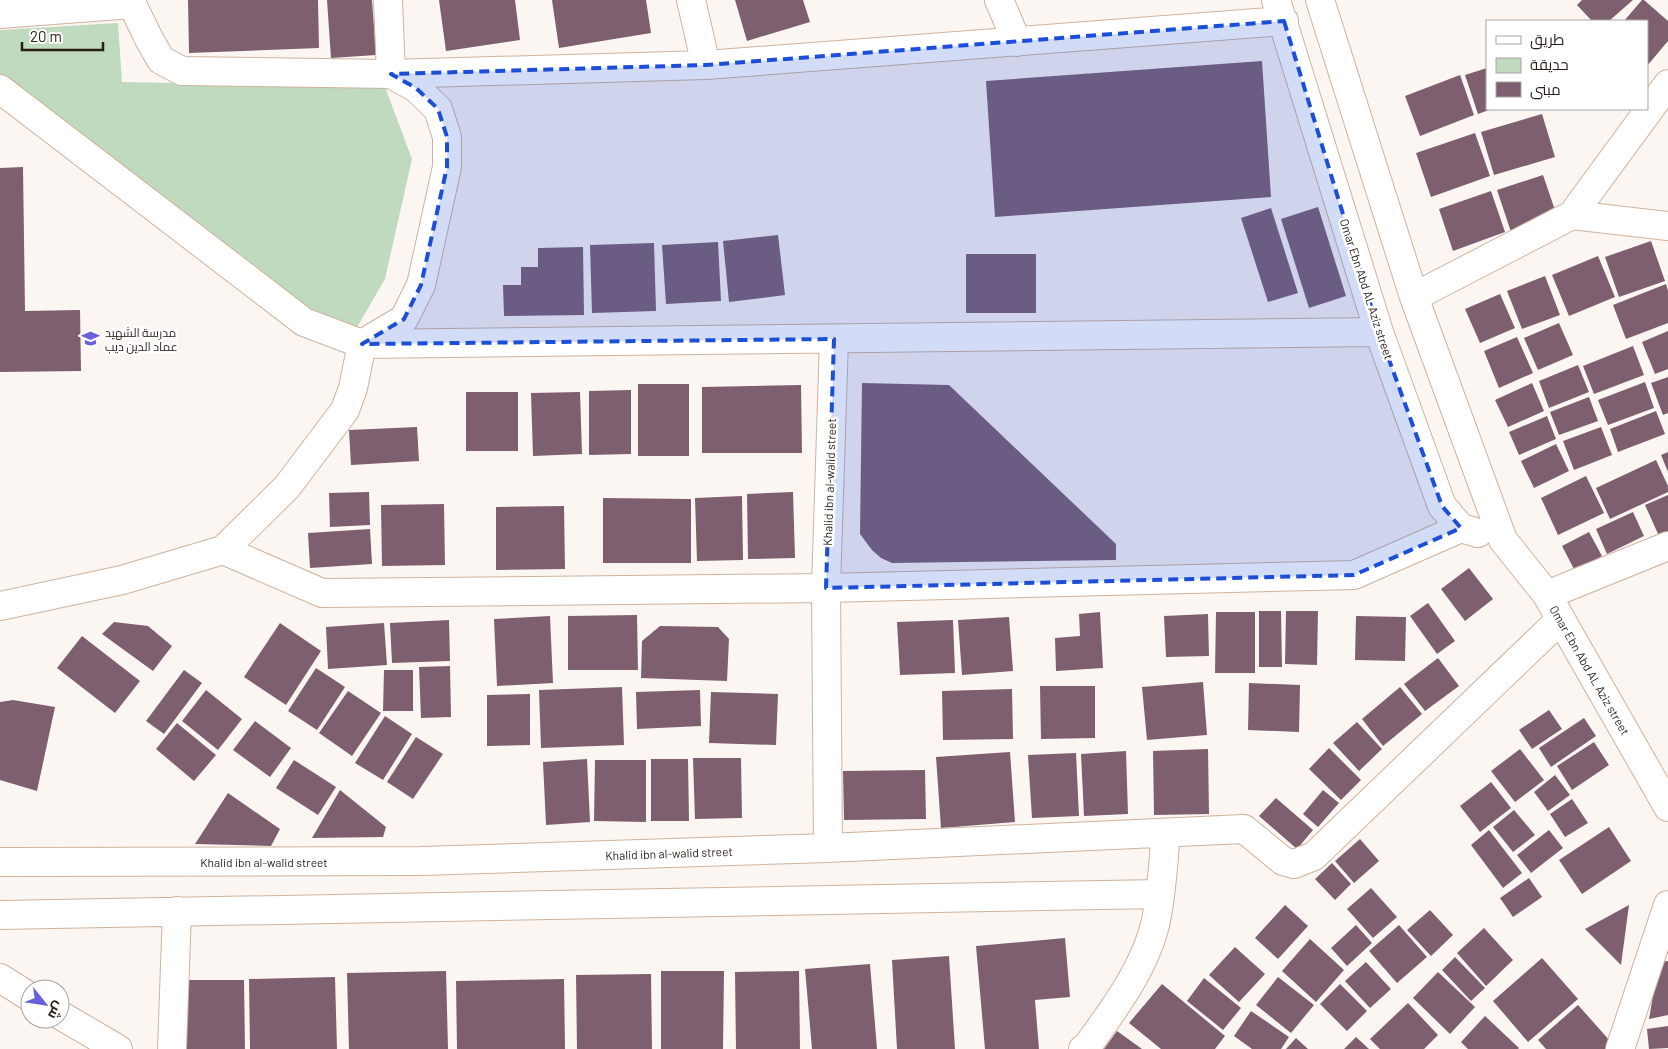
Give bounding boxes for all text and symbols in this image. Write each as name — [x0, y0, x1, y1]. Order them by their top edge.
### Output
scale bar — [22, 20, 104, 52]
legend — [1486, 20, 1648, 110]
text: 20 m — [30, 27, 62, 45]
text: طريق — [1530, 30, 1564, 50]
text: حديقة — [1530, 55, 1569, 73]
text: مبنى — [1530, 80, 1561, 100]
street label: Omar Ebn Abd AL Aziz street — [1338, 217, 1396, 361]
place label: مدرسة الشهيد عماد الدين ديب — [105, 325, 178, 354]
school or university icon: مدرسة الشهيد عماد الدين ديب — [81, 329, 101, 349]
street label: Khalid ibn al-walid street — [820, 418, 838, 546]
street label: Omar Ebn Abd AL Aziz street — [1547, 603, 1633, 737]
street label: Khalid ibn al-walid street — [605, 844, 733, 862]
street label: Khalid ibn al-walid street — [200, 855, 328, 869]
north arrow — [20, 979, 70, 1029]
text: ش — [44, 998, 69, 1023]

